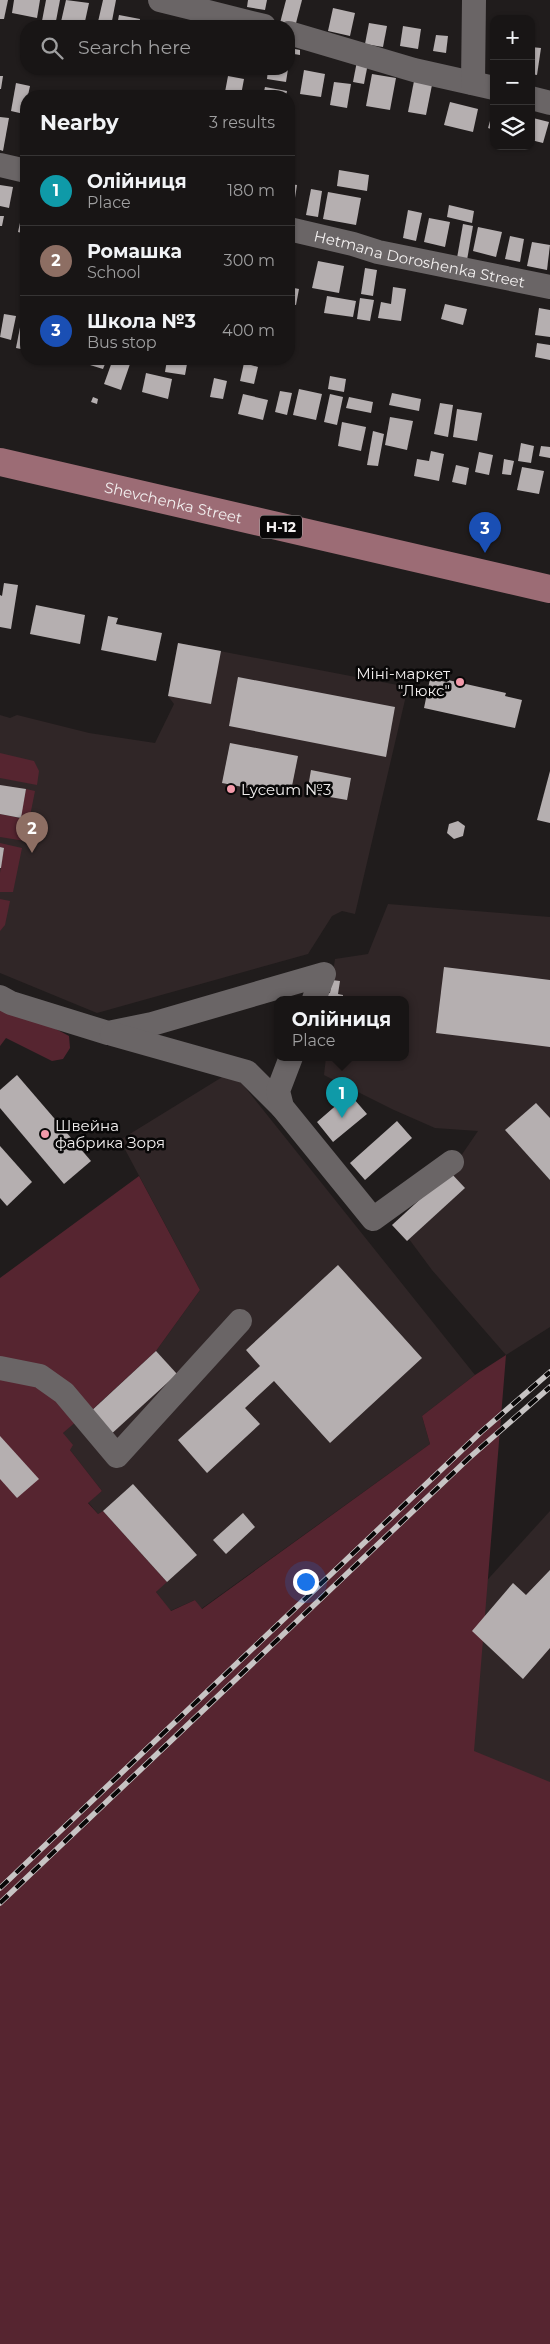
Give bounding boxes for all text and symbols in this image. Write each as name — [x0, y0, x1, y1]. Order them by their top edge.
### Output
map controls — [490, 15, 535, 150]
button: + — [490, 15, 535, 60]
search box — [20, 20, 295, 75]
icon: search — [38, 34, 66, 62]
text: Search here — [78, 36, 191, 59]
button: − — [490, 60, 535, 105]
button: layers — [490, 105, 535, 150]
text: Nearby — [40, 110, 119, 135]
text: 3 results — [209, 113, 275, 132]
text: Олійниця — [87, 170, 187, 193]
text: 1 — [53, 181, 59, 200]
text: 180 m — [227, 181, 275, 200]
text: Place — [87, 193, 131, 212]
street label: Hetmana Doroshenka Street — [312, 226, 527, 291]
text: Ромашка — [87, 240, 182, 263]
text: 2 — [51, 251, 61, 270]
text: 300 m — [224, 251, 275, 270]
text: School — [87, 263, 141, 282]
text: Школа №3 — [87, 310, 196, 333]
text: 3 — [51, 321, 61, 340]
text: 400 m — [222, 321, 275, 340]
text: Bus stop — [87, 333, 157, 352]
street label: Shevchenka Street — [103, 477, 244, 527]
pin: 3 — [469, 512, 501, 553]
road number: Н-12 — [260, 516, 302, 538]
place label: Міні-маркет "Люкс" — [356, 664, 451, 700]
marker: Міні-маркет "Люкс" — [454, 676, 466, 688]
place label: Lyceum №3 — [241, 780, 332, 799]
marker: Lyceum №3 — [225, 783, 237, 795]
pin: 2 — [16, 812, 48, 853]
popup — [274, 996, 409, 1061]
text: Олійниця — [292, 1008, 391, 1031]
text: Place — [292, 1031, 335, 1050]
pin: 1 — [326, 1077, 358, 1118]
place label: Швейна фабрика Зоря — [55, 1116, 165, 1152]
marker: Швейна фабрика Зоря — [39, 1128, 51, 1140]
your location — [293, 1569, 319, 1595]

